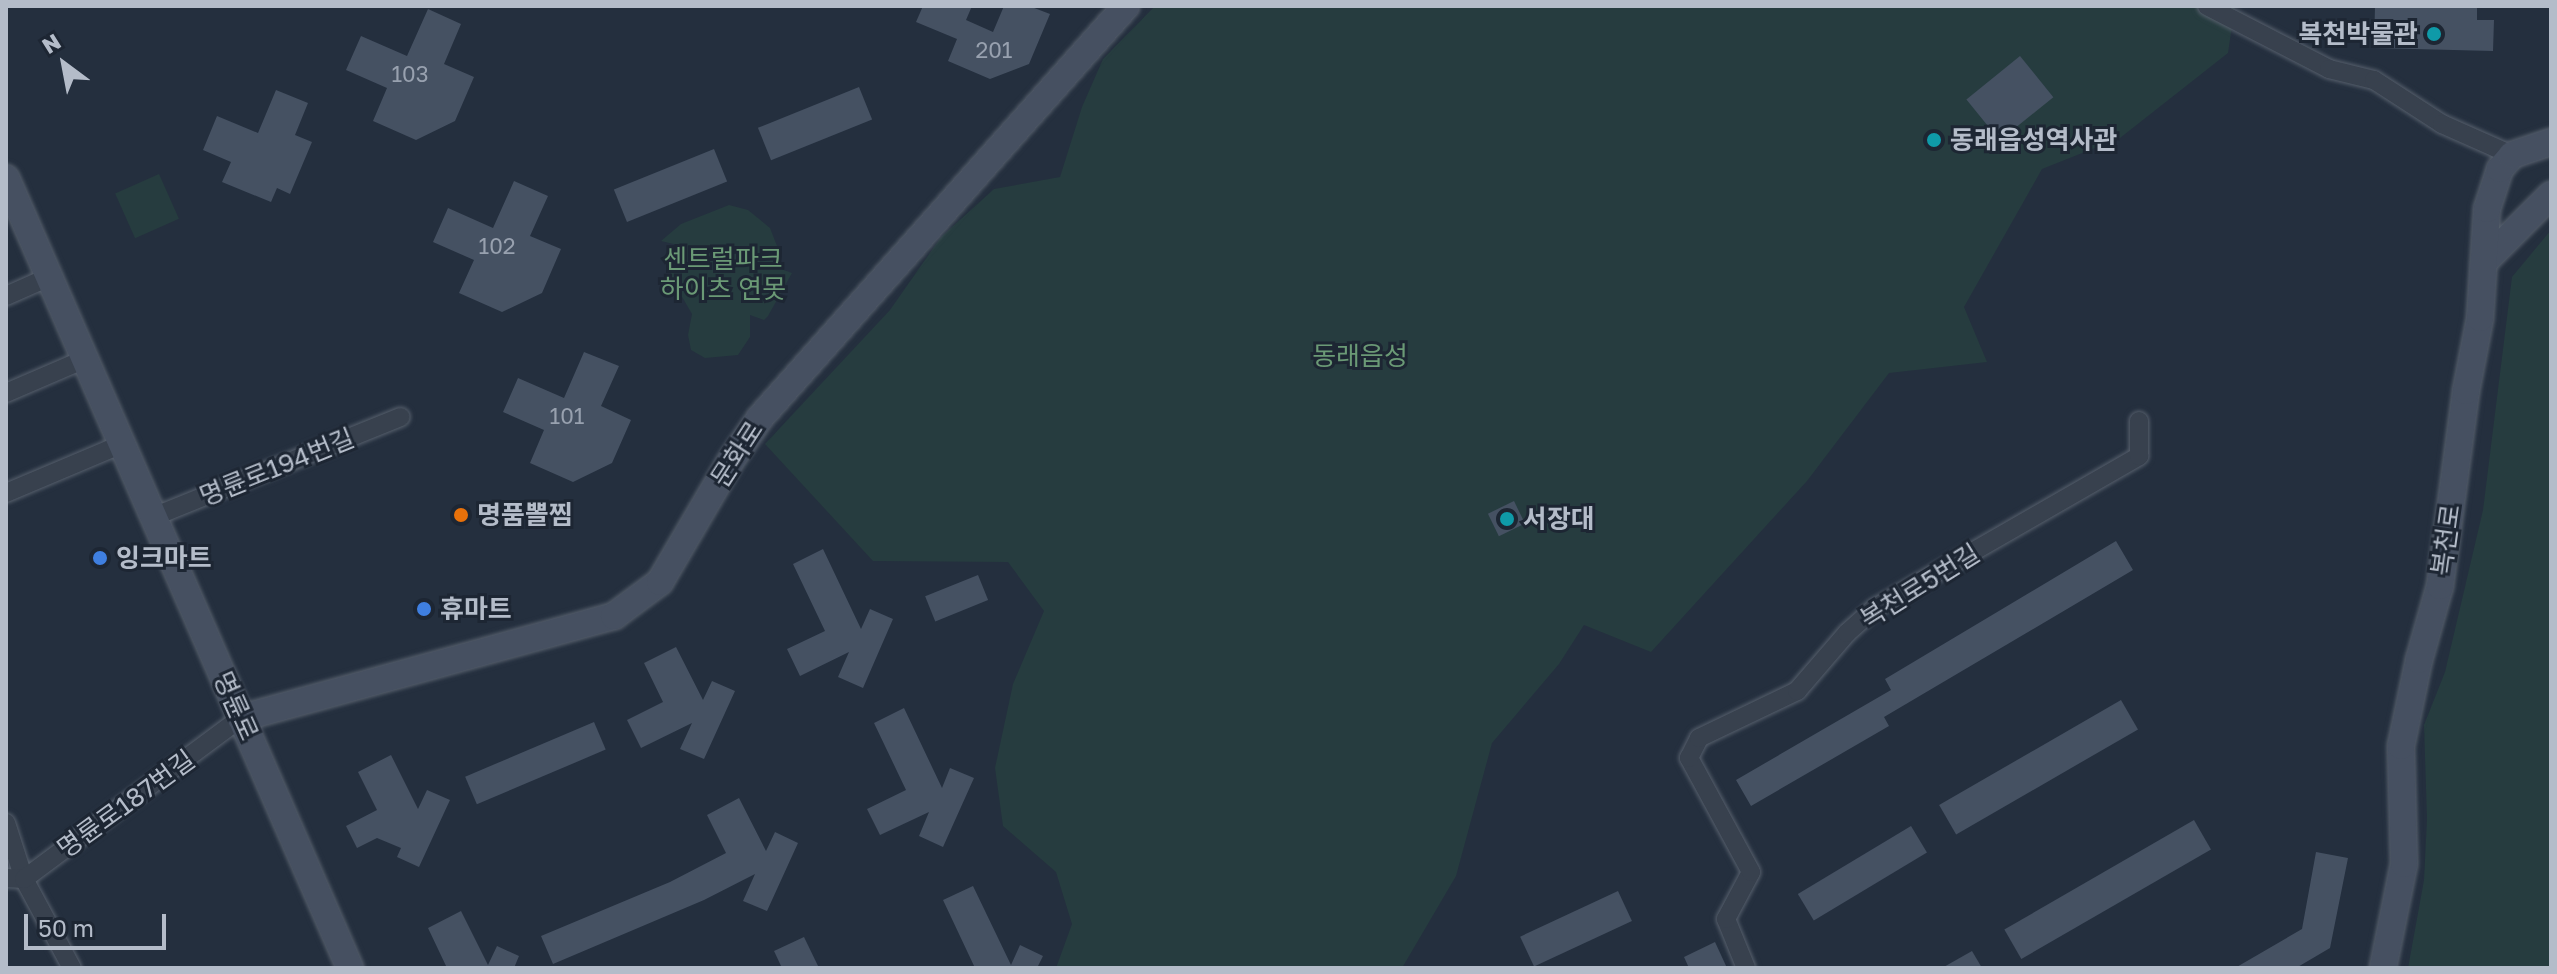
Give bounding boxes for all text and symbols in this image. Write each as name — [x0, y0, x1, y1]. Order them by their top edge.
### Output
place label: 복천박물관 — [2298, 18, 2418, 50]
north arrow — [24, 24, 104, 104]
marker: 복천박물관 — [2425, 25, 2443, 43]
text: N — [37, 27, 65, 59]
house number: 201 — [975, 37, 1013, 63]
house number: 103 — [391, 61, 429, 87]
place label: 동래읍성역사관 — [1950, 124, 2117, 156]
marker: 동래읍성역사관 — [1925, 131, 1943, 149]
house number: 102 — [478, 233, 516, 259]
park label: 센트럴파크 하이츠 연못 — [660, 243, 786, 304]
park label: 동래읍성 — [1312, 340, 1408, 372]
house number: 101 — [550, 403, 584, 429]
street label: 문화로 — [704, 415, 770, 493]
street label: 명륜로194번길 — [195, 422, 359, 512]
place label: 명품뽈찜 — [477, 499, 573, 531]
street label: 복천로 — [2426, 502, 2466, 578]
place label: 서장대 — [1523, 503, 1595, 535]
marker: 명품뽈찜 — [452, 506, 470, 524]
marker: 서장대 — [1498, 510, 1516, 528]
street label: 복천로5번길 — [1855, 537, 1985, 635]
place label: 잉크마트 — [116, 542, 212, 574]
marker: 잉크마트 — [91, 549, 109, 567]
place label: 휴마트 — [440, 593, 512, 625]
marker: 휴마트 — [415, 600, 433, 618]
street label: 명륜로 — [207, 667, 265, 745]
street label: 명륜로187번길 — [51, 744, 201, 864]
scale bar — [28, 898, 170, 948]
text: 50 m — [38, 913, 94, 942]

